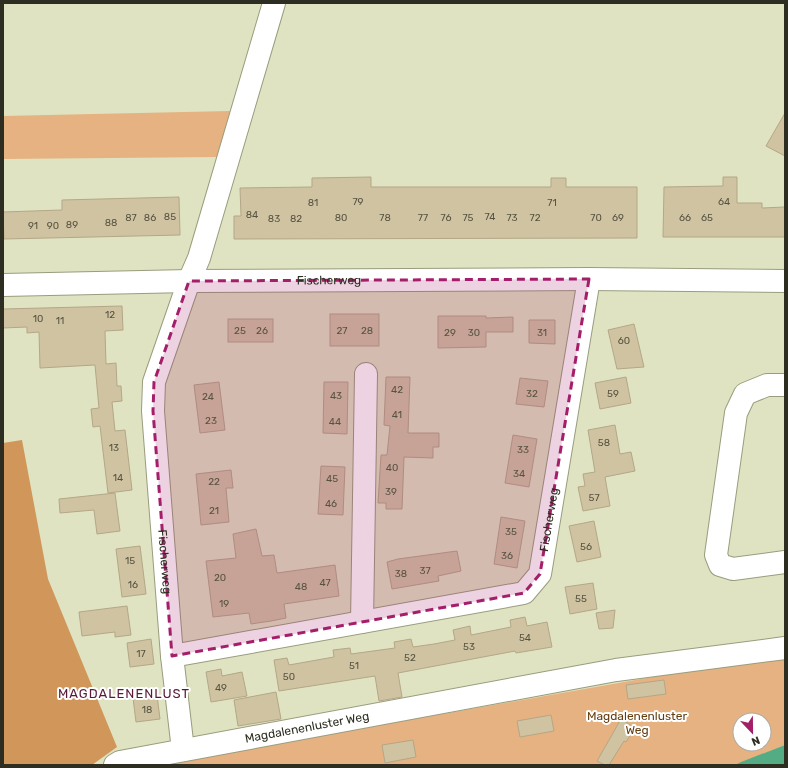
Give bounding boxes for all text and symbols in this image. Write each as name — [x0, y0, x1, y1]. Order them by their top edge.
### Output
house number: 79 — [352, 196, 364, 208]
house number: 64 — [718, 196, 730, 208]
house number: 81 — [308, 197, 318, 209]
house number: 71 — [547, 197, 557, 209]
house number: 84 — [246, 209, 258, 221]
house number: 85 — [164, 211, 176, 223]
house number: 74 — [485, 211, 496, 223]
house number: 87 — [125, 212, 137, 224]
house number: 86 — [144, 212, 156, 224]
house number: 80 — [335, 212, 347, 224]
house number: 78 — [379, 212, 391, 224]
house number: 77 — [418, 212, 428, 224]
house number: 76 — [441, 212, 451, 224]
house number: 75 — [462, 212, 474, 224]
house number: 73 — [506, 212, 518, 224]
house number: 72 — [530, 212, 541, 224]
house number: 70 — [590, 212, 602, 224]
house number: 69 — [612, 212, 624, 224]
house number: 66 — [679, 212, 691, 224]
house number: 65 — [701, 212, 713, 224]
house number: 83 — [268, 213, 280, 225]
house number: 82 — [290, 213, 302, 225]
house number: 88 — [105, 217, 117, 229]
house number: 89 — [66, 219, 78, 231]
house number: 91 — [28, 220, 38, 232]
house number: 90 — [47, 220, 59, 232]
street label: Fischerweg — [297, 273, 361, 287]
house number: 12 — [105, 309, 115, 321]
house number: 10 — [33, 313, 43, 325]
house number: 11 — [56, 315, 64, 327]
house number: 25 — [234, 325, 246, 337]
house number: 26 — [256, 325, 268, 337]
house number: 27 — [337, 325, 348, 337]
house number: 28 — [361, 325, 373, 337]
house number: 29 — [444, 327, 456, 339]
house number: 30 — [468, 327, 480, 339]
house number: 31 — [537, 327, 547, 339]
house number: 60 — [618, 335, 630, 347]
house number: 42 — [391, 384, 403, 396]
house number: 32 — [526, 388, 538, 400]
house number: 59 — [607, 388, 619, 400]
house number: 43 — [330, 390, 342, 402]
house number: 24 — [202, 391, 214, 403]
house number: 41 — [392, 409, 402, 421]
house number: 23 — [205, 415, 217, 427]
house number: 44 — [329, 416, 341, 428]
house number: 58 — [598, 437, 610, 449]
house number: 13 — [109, 442, 119, 454]
house number: 33 — [517, 444, 529, 456]
house number: 40 — [386, 462, 398, 474]
house number: 34 — [513, 468, 525, 480]
house number: 14 — [113, 472, 123, 484]
house number: 45 — [326, 473, 338, 485]
house number: 22 — [208, 476, 220, 488]
house number: 39 — [385, 486, 397, 498]
street label: Fischerweg — [537, 487, 561, 553]
house number: 57 — [588, 492, 600, 504]
house number: 46 — [325, 498, 337, 510]
house number: 21 — [209, 505, 219, 517]
house number: 35 — [505, 526, 517, 538]
street label: Fischerweg — [155, 529, 174, 595]
house number: 56 — [580, 541, 592, 553]
house number: 36 — [501, 550, 513, 562]
house number: 15 — [125, 555, 135, 567]
house number: 37 — [419, 565, 431, 577]
house number: 38 — [395, 568, 407, 580]
house number: 20 — [214, 572, 226, 584]
house number: 47 — [319, 577, 331, 589]
house number: 16 — [128, 579, 138, 591]
house number: 48 — [295, 581, 307, 593]
house number: 55 — [575, 593, 587, 605]
house number: 19 — [219, 598, 229, 610]
house number: 54 — [519, 632, 531, 644]
house number: 53 — [463, 641, 475, 653]
house number: 17 — [136, 648, 146, 660]
house number: 52 — [404, 652, 416, 664]
house number: 51 — [349, 660, 359, 672]
house number: 50 — [283, 671, 295, 683]
house number: 49 — [215, 682, 227, 694]
district label: MAGDALENENLUST — [58, 686, 190, 701]
house number: 18 — [142, 704, 152, 716]
street label: Magdalenenluster Weg — [244, 709, 370, 746]
park label: Magdalenenluster Weg — [587, 709, 688, 737]
north arrow — [732, 712, 772, 752]
text: N — [749, 733, 762, 748]

